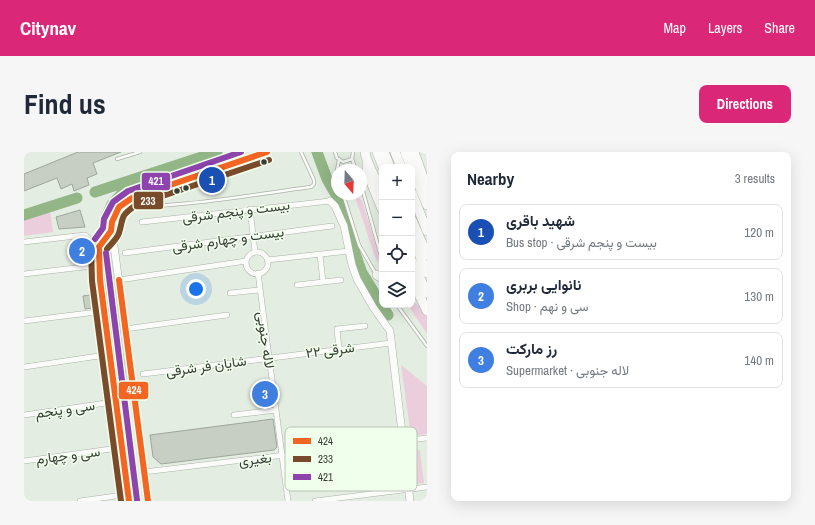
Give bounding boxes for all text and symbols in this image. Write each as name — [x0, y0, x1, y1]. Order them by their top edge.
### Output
text: Citynav — [20, 15, 76, 41]
text: Map — [664, 19, 686, 37]
text: Layers — [708, 19, 742, 37]
text: Share — [764, 19, 795, 37]
text: Find us — [24, 85, 106, 123]
button: Directions — [699, 85, 791, 123]
unlabelled marker — [259, 157, 269, 167]
north arrow — [331, 164, 367, 200]
map controls — [379, 164, 415, 308]
button: + — [379, 164, 415, 200]
pin: 1 — [199, 165, 225, 195]
text: Nearby — [467, 167, 514, 190]
text: 3 results — [735, 170, 775, 187]
line badge: 421 — [141, 172, 171, 191]
text: 421 — [148, 174, 164, 188]
unlabelled marker — [181, 183, 191, 193]
unlabelled marker — [172, 186, 182, 196]
line badge: 233 — [133, 191, 164, 210]
text: 233 — [140, 194, 156, 208]
street label: بیست و پنجم شرقی — [181, 195, 291, 228]
button: − — [379, 200, 415, 236]
text: شهید باقری — [506, 210, 575, 231]
street label: بیست و چهارم شرقی — [171, 222, 285, 257]
text: 1 — [478, 224, 484, 241]
text: 120 m — [744, 224, 774, 241]
text: Bus stop · بیست و پنجم شرقی — [506, 234, 657, 251]
pin: 2 — [69, 236, 95, 266]
button: locate — [379, 236, 415, 272]
button: layers — [379, 272, 415, 308]
text: نانوایی بربری — [506, 274, 581, 295]
your location — [186, 279, 206, 299]
text: 2 — [478, 288, 484, 305]
text: 130 m — [744, 288, 774, 305]
text: Shop · سی و نهم — [506, 298, 589, 315]
street label: لاله جنوبی — [253, 310, 279, 370]
street label: ۲۲ شرقی — [305, 338, 355, 362]
text: رز مارکت — [506, 338, 557, 359]
street label: شایان فر شرقی — [164, 351, 248, 381]
text: 3 — [478, 352, 484, 369]
text: 140 m — [744, 352, 774, 369]
text: Supermarket · لاله جنوبی — [506, 362, 629, 379]
pin: 3 — [252, 379, 278, 409]
line badge: 424 — [118, 381, 149, 400]
text: 424 — [126, 383, 142, 397]
street label: سی و پنجم — [34, 396, 96, 423]
legend — [285, 427, 417, 491]
text: 424 — [318, 434, 333, 448]
street label: سی و چهارم — [35, 442, 101, 469]
street label: بغیری — [238, 448, 272, 470]
text: 233 — [318, 452, 333, 466]
text: 421 — [318, 470, 333, 484]

